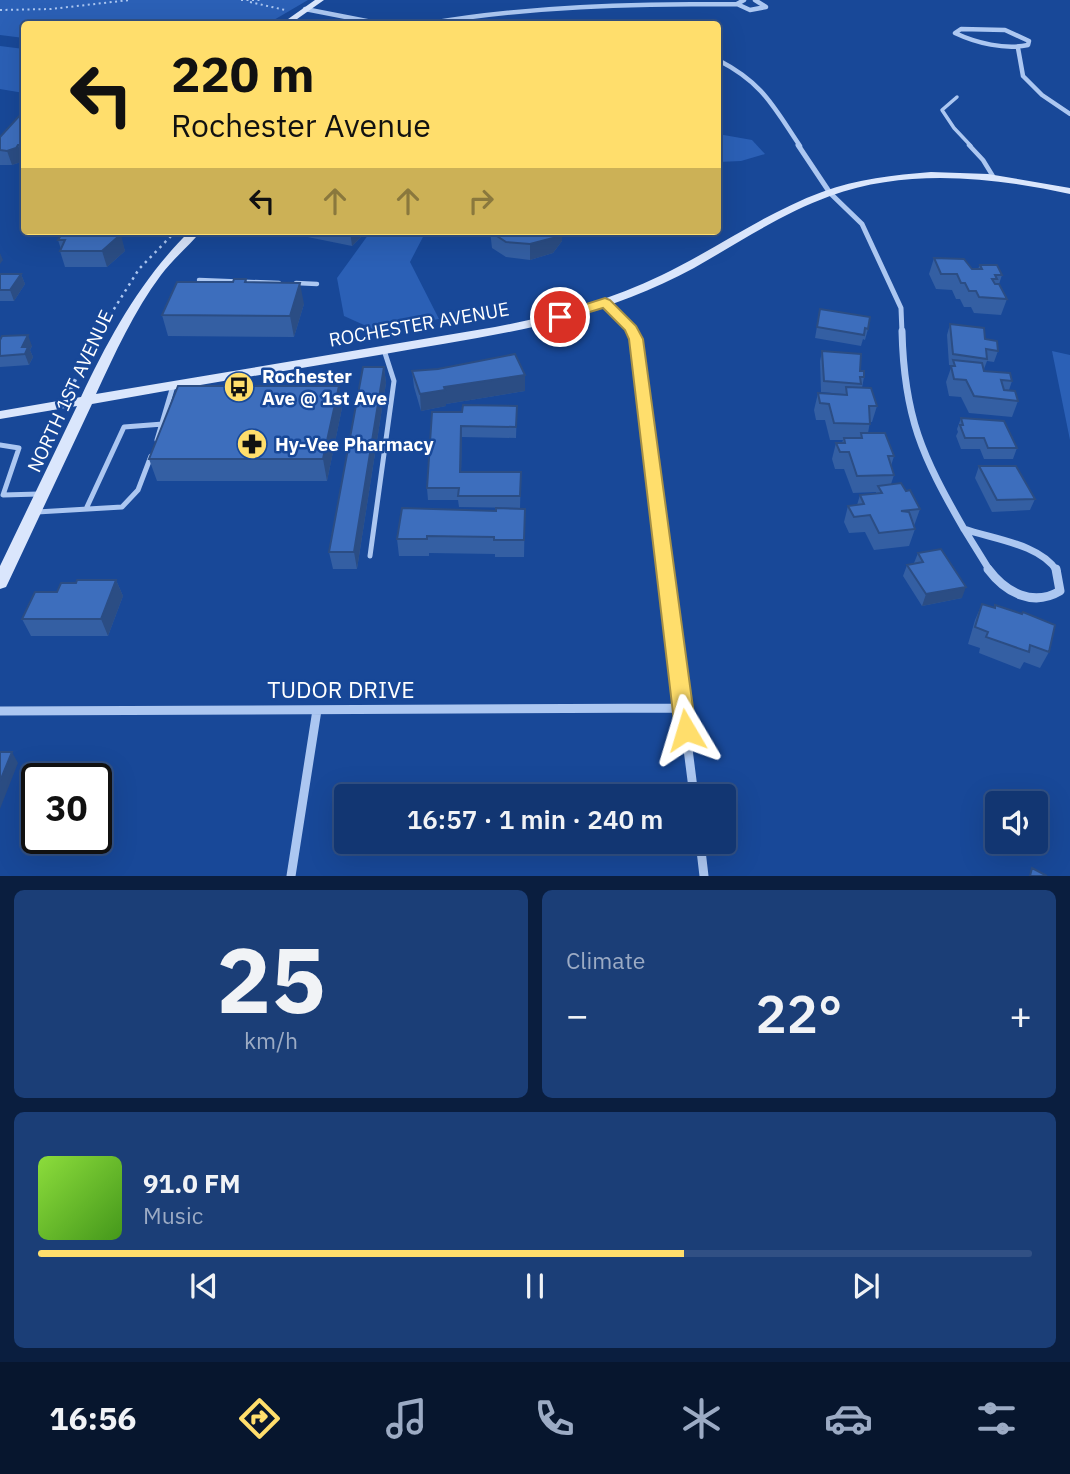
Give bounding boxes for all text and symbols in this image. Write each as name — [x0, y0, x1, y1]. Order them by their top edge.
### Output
text: 220 m — [171, 42, 315, 105]
icon: left — [56, 49, 147, 140]
text: Rochester Avenue — [171, 104, 431, 146]
icon: left — [243, 182, 281, 220]
icon: ahead — [316, 182, 354, 220]
icon: ahead — [389, 182, 427, 220]
icon: right — [462, 182, 500, 220]
pin — [530, 287, 590, 347]
street label: ROCHESTER AVENUE — [327, 296, 511, 352]
icon: arrive — [541, 298, 579, 336]
street label: NORTH 1ST AVENUE — [22, 306, 118, 476]
place label: Rochester Ave @ 1st Ave — [262, 364, 387, 410]
bus stop icon: Rochester Ave @ 1st Ave — [222, 370, 256, 404]
pharmacy icon: Hy-Vee Pharmacy — [235, 427, 269, 461]
place label: Hy-Vee Pharmacy — [275, 432, 434, 456]
street label: TUDOR DRIVE — [267, 674, 415, 704]
position arrow — [649, 693, 723, 767]
speed limit sign: 30 — [21, 763, 112, 854]
map controls — [985, 791, 1048, 854]
button: sound — [985, 791, 1048, 854]
text: 16:57 · 1 min · 240 m — [407, 802, 663, 836]
text: 25 — [216, 920, 326, 1038]
text: Climate — [566, 945, 645, 975]
text: 22° — [756, 980, 842, 1047]
text: − — [566, 990, 589, 1039]
text: + — [1009, 990, 1032, 1039]
text: km/h — [244, 1025, 298, 1055]
text: 91.0 FM — [143, 1166, 241, 1200]
text: Music — [143, 1200, 203, 1230]
icon: previous — [185, 1267, 223, 1305]
icon: pause — [516, 1267, 554, 1305]
icon: next — [847, 1267, 885, 1305]
icon: directions — [235, 1394, 284, 1443]
icon: music — [382, 1394, 431, 1443]
icon: phone — [530, 1394, 579, 1443]
icon: climate — [677, 1394, 726, 1443]
icon: car — [824, 1394, 873, 1443]
icon: filters — [972, 1394, 1021, 1443]
text: 16:56 — [49, 1397, 137, 1439]

